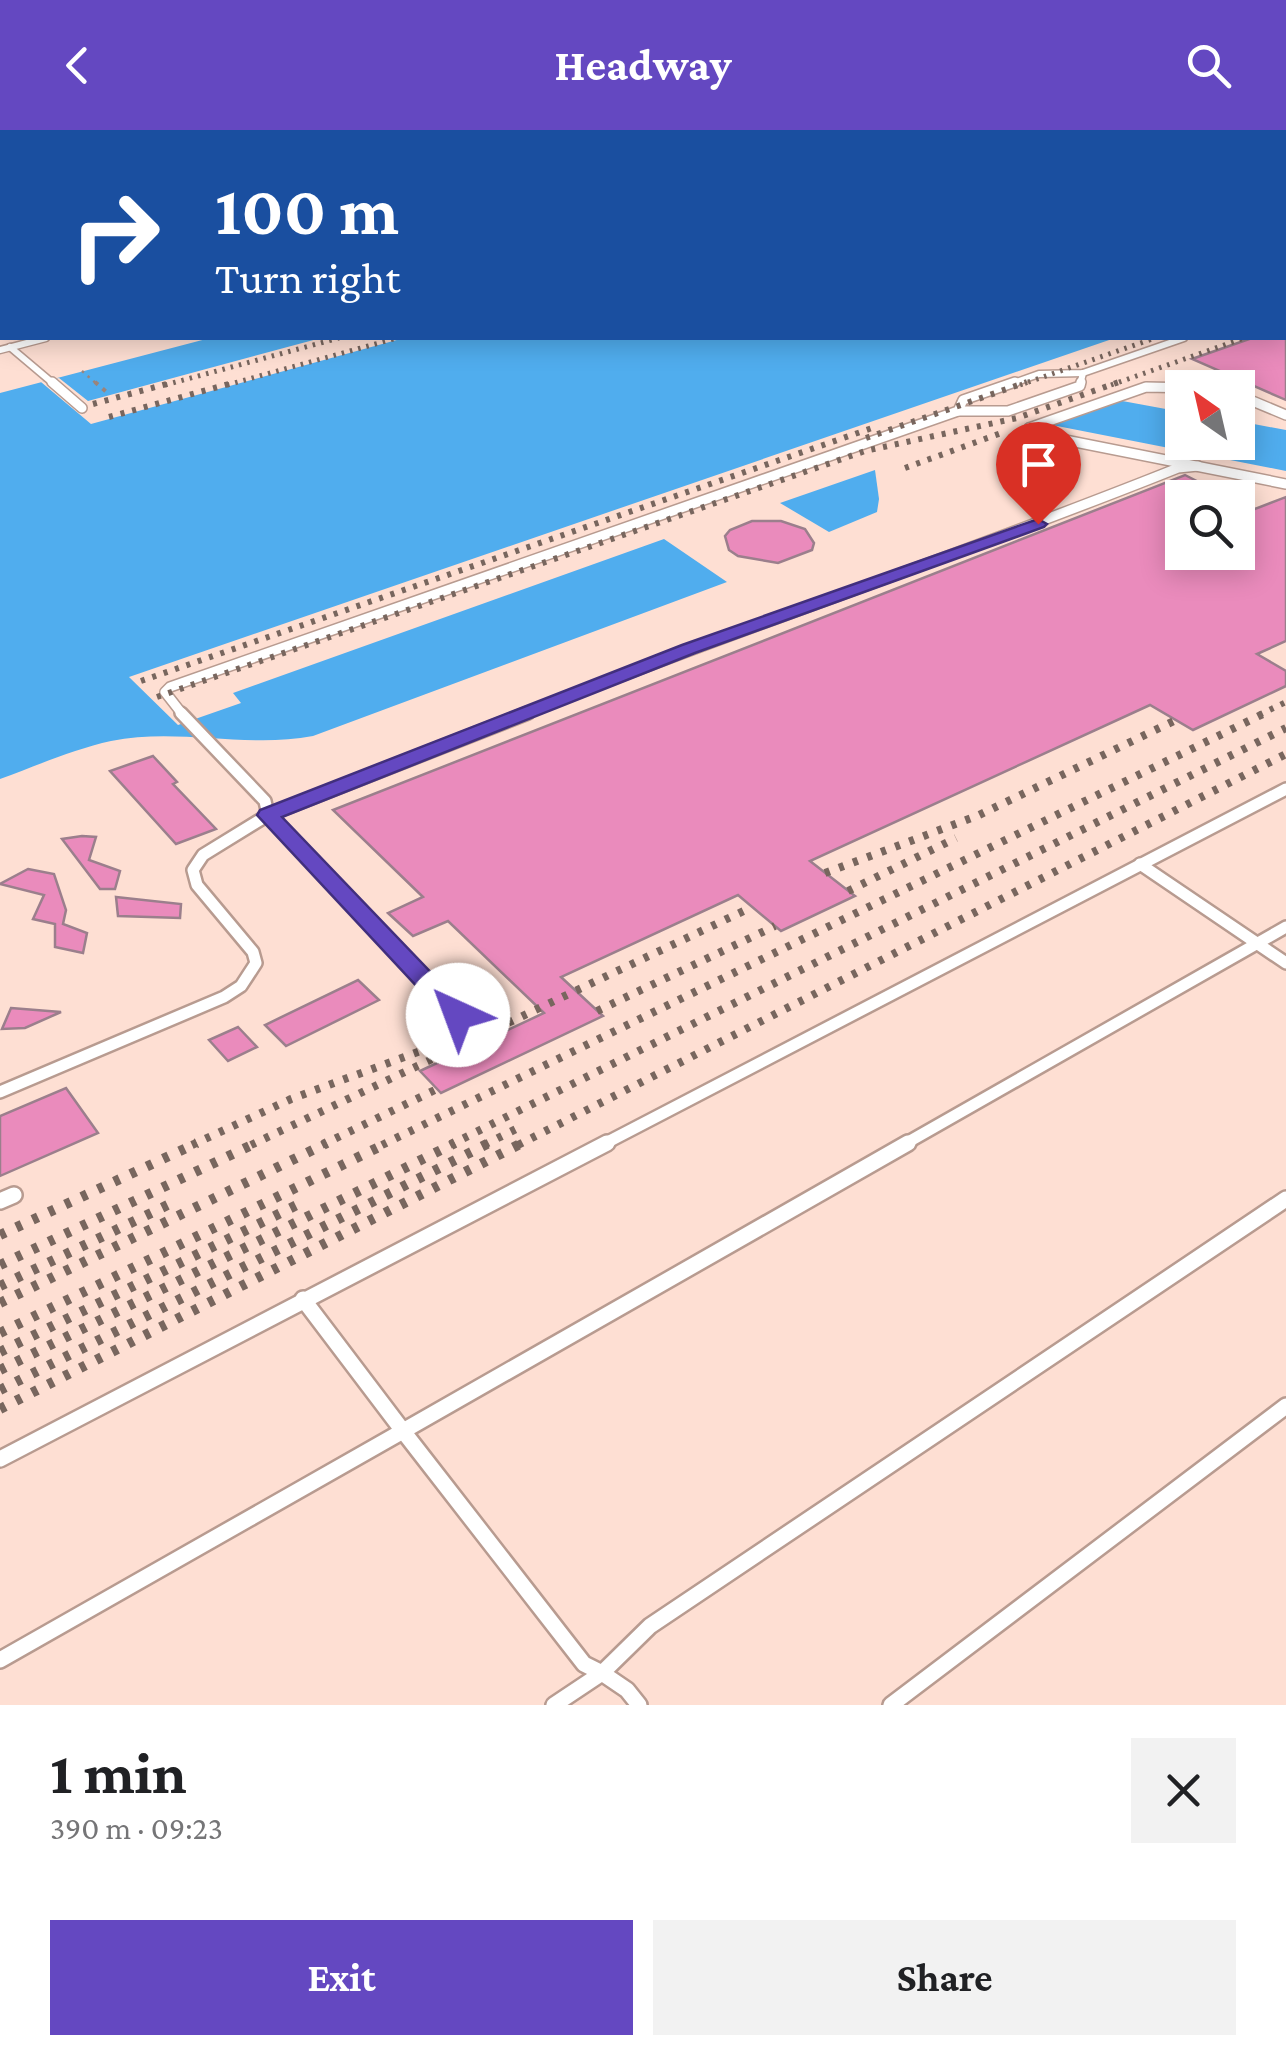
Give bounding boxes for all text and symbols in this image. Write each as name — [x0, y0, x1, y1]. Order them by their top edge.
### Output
icon: back — [50, 38, 105, 93]
icon: search — [1181, 38, 1236, 93]
text: Headway — [554, 40, 732, 90]
icon: right — [50, 170, 180, 300]
text: 100 m — [215, 171, 399, 249]
text: Turn right — [215, 253, 400, 303]
north arrow — [1165, 370, 1255, 460]
map controls — [1165, 370, 1255, 570]
pin — [996, 422, 1081, 525]
icon: arrive — [1011, 437, 1066, 492]
button: search — [1165, 480, 1255, 570]
position arrow — [406, 963, 510, 1067]
button: close — [1131, 1738, 1236, 1843]
text: 1 min — [50, 1739, 187, 1806]
text: 390 m · 09:23 — [50, 1810, 223, 1846]
button: Exit — [50, 1920, 633, 2035]
button: Share — [653, 1920, 1236, 2035]

